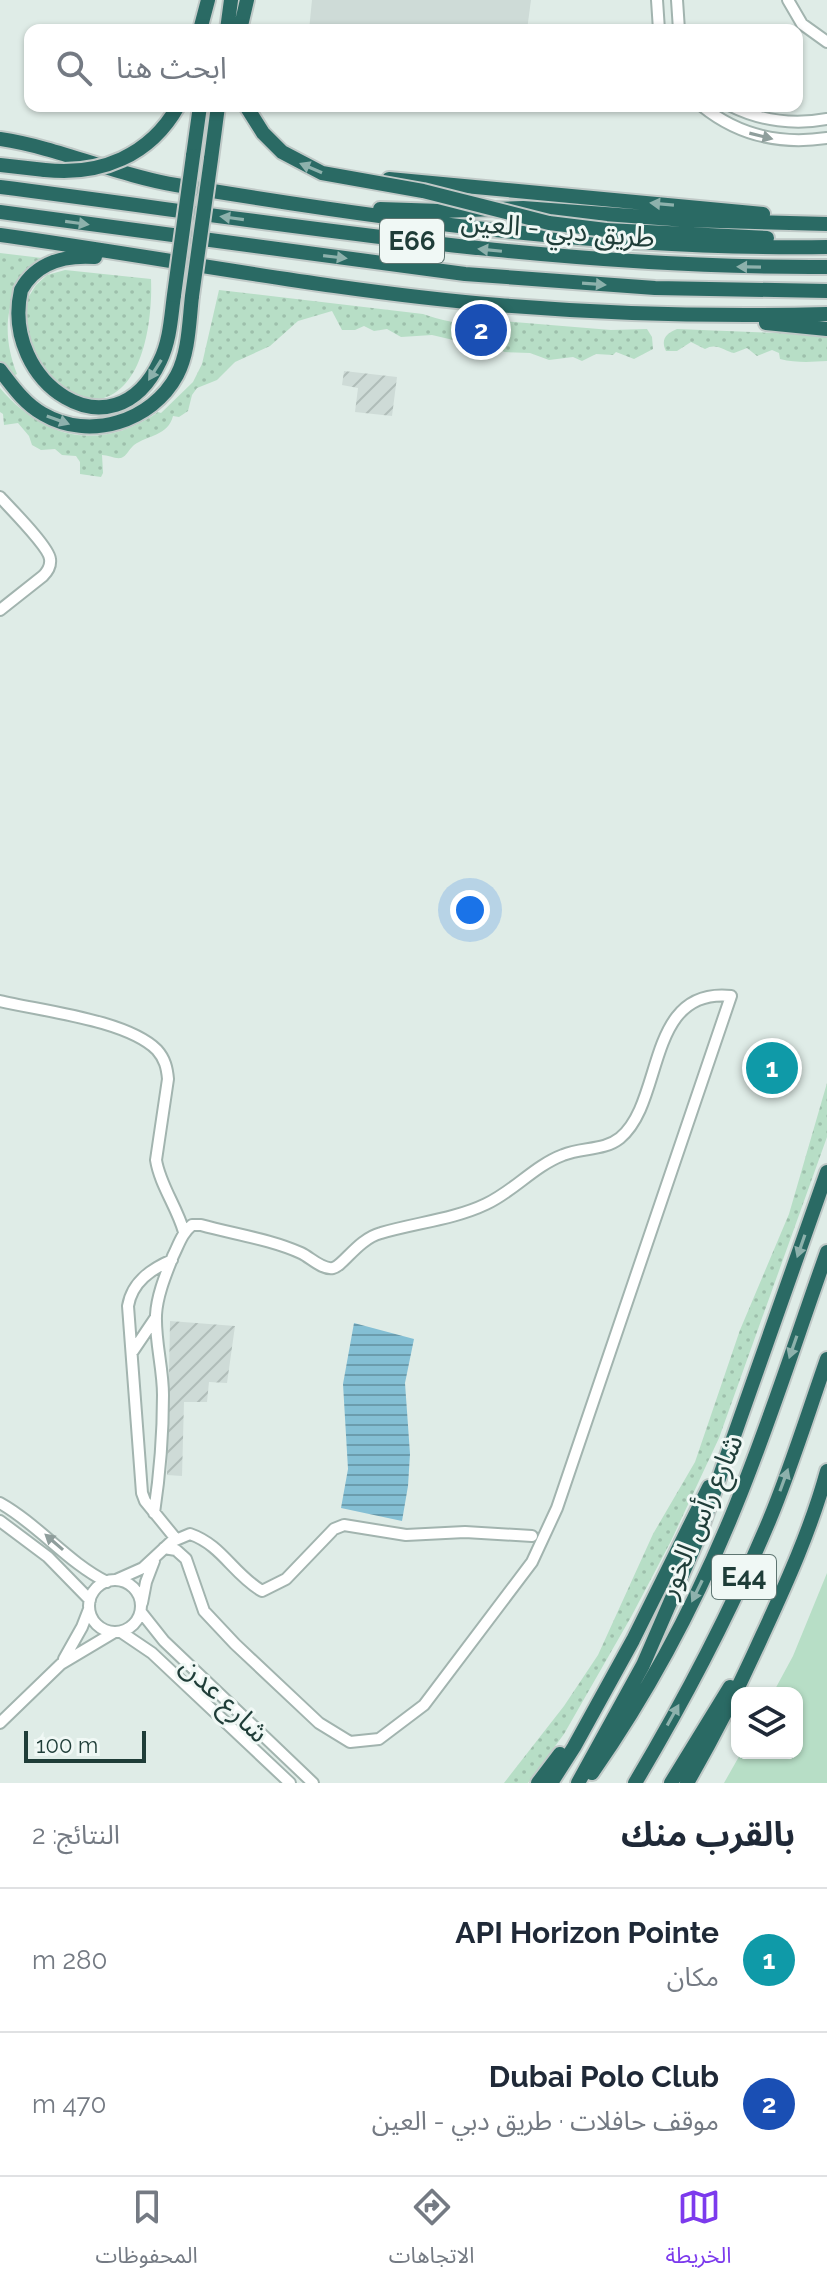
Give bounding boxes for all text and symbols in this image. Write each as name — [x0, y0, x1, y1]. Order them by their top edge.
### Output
search box — [24, 24, 803, 112]
icon: search — [52, 46, 96, 90]
text: ابحث هنا — [116, 50, 227, 85]
one-way arrow — [748, 130, 773, 143]
one-way arrow — [299, 162, 323, 175]
one-way arrow — [649, 198, 674, 211]
street label: طريق دبي - العين — [459, 205, 656, 259]
one-way arrow — [219, 211, 244, 224]
one-way arrow — [65, 217, 90, 230]
road number: E66 — [380, 219, 444, 263]
one-way arrow — [477, 244, 502, 257]
one-way arrow — [323, 251, 348, 264]
one-way arrow — [736, 261, 761, 273]
one-way arrow — [582, 278, 607, 291]
pin: 2 — [455, 300, 507, 360]
one-way arrow — [147, 359, 162, 380]
one-way arrow — [46, 414, 70, 427]
your location — [450, 890, 490, 930]
pin: 1 — [746, 1038, 798, 1098]
one-way arrow — [795, 1234, 807, 1258]
one-way arrow — [787, 1335, 799, 1359]
street label: شارع رأس الخور — [649, 1429, 753, 1605]
one-way arrow — [778, 1468, 791, 1492]
one-way arrow — [44, 1534, 64, 1551]
road number: E44 — [712, 1555, 776, 1599]
one-way arrow — [690, 1580, 704, 1603]
street label: شارع عدن — [171, 1649, 276, 1752]
map controls — [731, 1687, 803, 1759]
button: layers — [731, 1687, 803, 1759]
one-way arrow — [667, 1704, 680, 1727]
scale bar — [24, 1727, 146, 1763]
text: 100 m — [36, 1732, 98, 1758]
text: بالقرب منك — [621, 1814, 795, 1854]
text: النتائج: 2 — [32, 1820, 120, 1850]
text: API Horizon Pointe — [455, 1915, 719, 1950]
text: 280 m — [32, 1945, 107, 1975]
text: 1 — [763, 1945, 775, 1975]
text: مكان — [667, 1962, 719, 1992]
text: Dubai Polo Club — [489, 2059, 719, 2094]
text: 470 m — [32, 2089, 106, 2119]
text: 2 — [762, 2089, 776, 2119]
text: موقف حافلات · طريق دبي - العين — [372, 2106, 719, 2136]
tab: المحفوظات — [96, 2185, 198, 2279]
tab: الاتجاهات — [389, 2185, 475, 2279]
tab: الخريطة — [666, 2185, 732, 2279]

